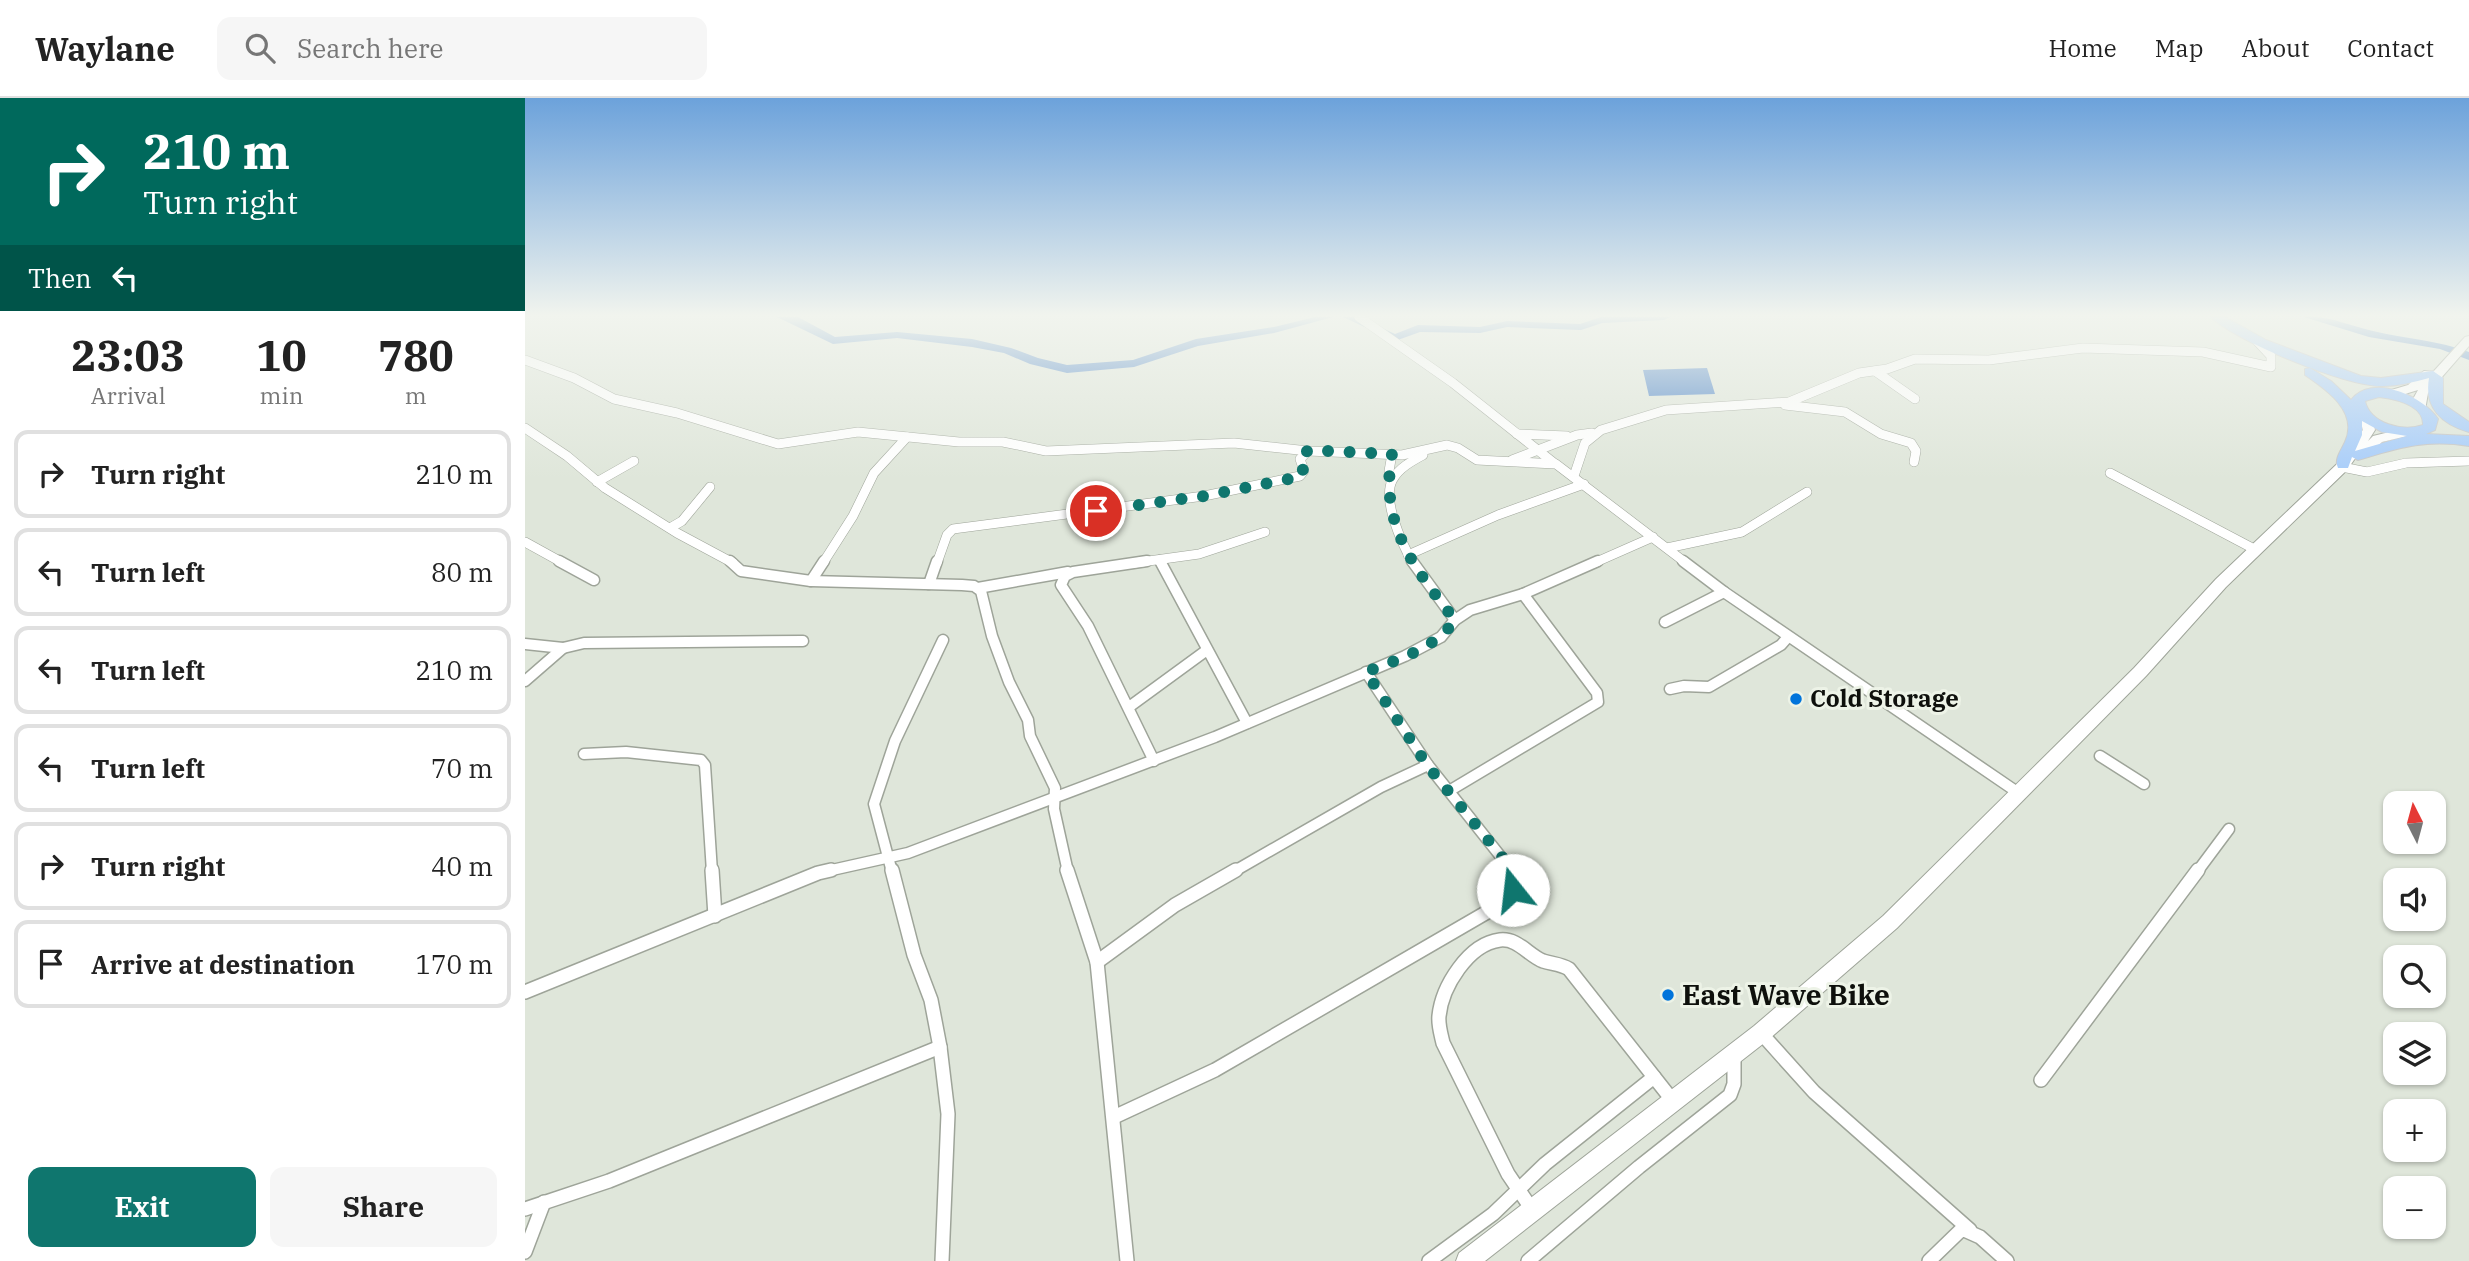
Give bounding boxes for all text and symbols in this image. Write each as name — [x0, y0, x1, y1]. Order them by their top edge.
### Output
search box — [217, 17, 707, 80]
text: Waylane — [35, 27, 175, 70]
icon: search — [241, 29, 279, 67]
text: Search here — [297, 31, 443, 65]
text: Home — [2049, 32, 2117, 64]
text: Map — [2155, 32, 2203, 64]
text: About — [2241, 32, 2309, 64]
text: Contact — [2347, 32, 2434, 64]
text: 210 m — [143, 119, 290, 182]
icon: right — [28, 126, 119, 217]
text: Turn right — [143, 181, 298, 223]
icon: left — [106, 259, 144, 297]
text: Then — [28, 261, 92, 295]
text: 23:03 — [71, 328, 185, 383]
text: 10 — [256, 328, 307, 383]
text: 780 — [378, 328, 454, 383]
text: Arrival — [91, 380, 166, 410]
text: min — [260, 380, 303, 410]
text: m — [405, 380, 427, 410]
icon: right — [32, 455, 70, 493]
text: Turn right — [91, 457, 225, 491]
text: 210 m — [415, 457, 493, 491]
pin — [1066, 481, 1126, 541]
icon: arrive — [1077, 492, 1115, 530]
icon: left — [32, 553, 70, 591]
text: Turn left — [91, 555, 205, 589]
text: 80 m — [431, 555, 493, 589]
icon: left — [32, 651, 70, 689]
text: Turn left — [91, 653, 205, 687]
text: 210 m — [415, 653, 493, 687]
place label: Cold Storage — [1810, 682, 1959, 714]
marker: Cold Storage — [1788, 691, 1804, 707]
icon: left — [32, 749, 70, 787]
text: Turn left — [91, 751, 205, 785]
text: 70 m — [431, 751, 493, 785]
north arrow — [2383, 791, 2447, 854]
map controls — [2383, 791, 2446, 1239]
icon: right — [32, 847, 70, 885]
text: Turn right — [91, 849, 225, 883]
text: 40 m — [431, 849, 493, 883]
position arrow — [1476, 853, 1550, 927]
button: sound — [2383, 868, 2446, 931]
icon: arrive — [32, 945, 70, 983]
button: search — [2383, 945, 2446, 1008]
text: Arrive at destination — [91, 947, 355, 981]
text: 170 m — [415, 947, 493, 981]
place label: East Wave Bike — [1682, 976, 1890, 1013]
marker: East Wave Bike — [1660, 987, 1676, 1003]
button: layers — [2383, 1022, 2446, 1085]
button: + — [2383, 1099, 2446, 1162]
button: Exit — [28, 1167, 256, 1247]
button: Share — [270, 1167, 497, 1247]
button: − — [2383, 1176, 2446, 1239]

